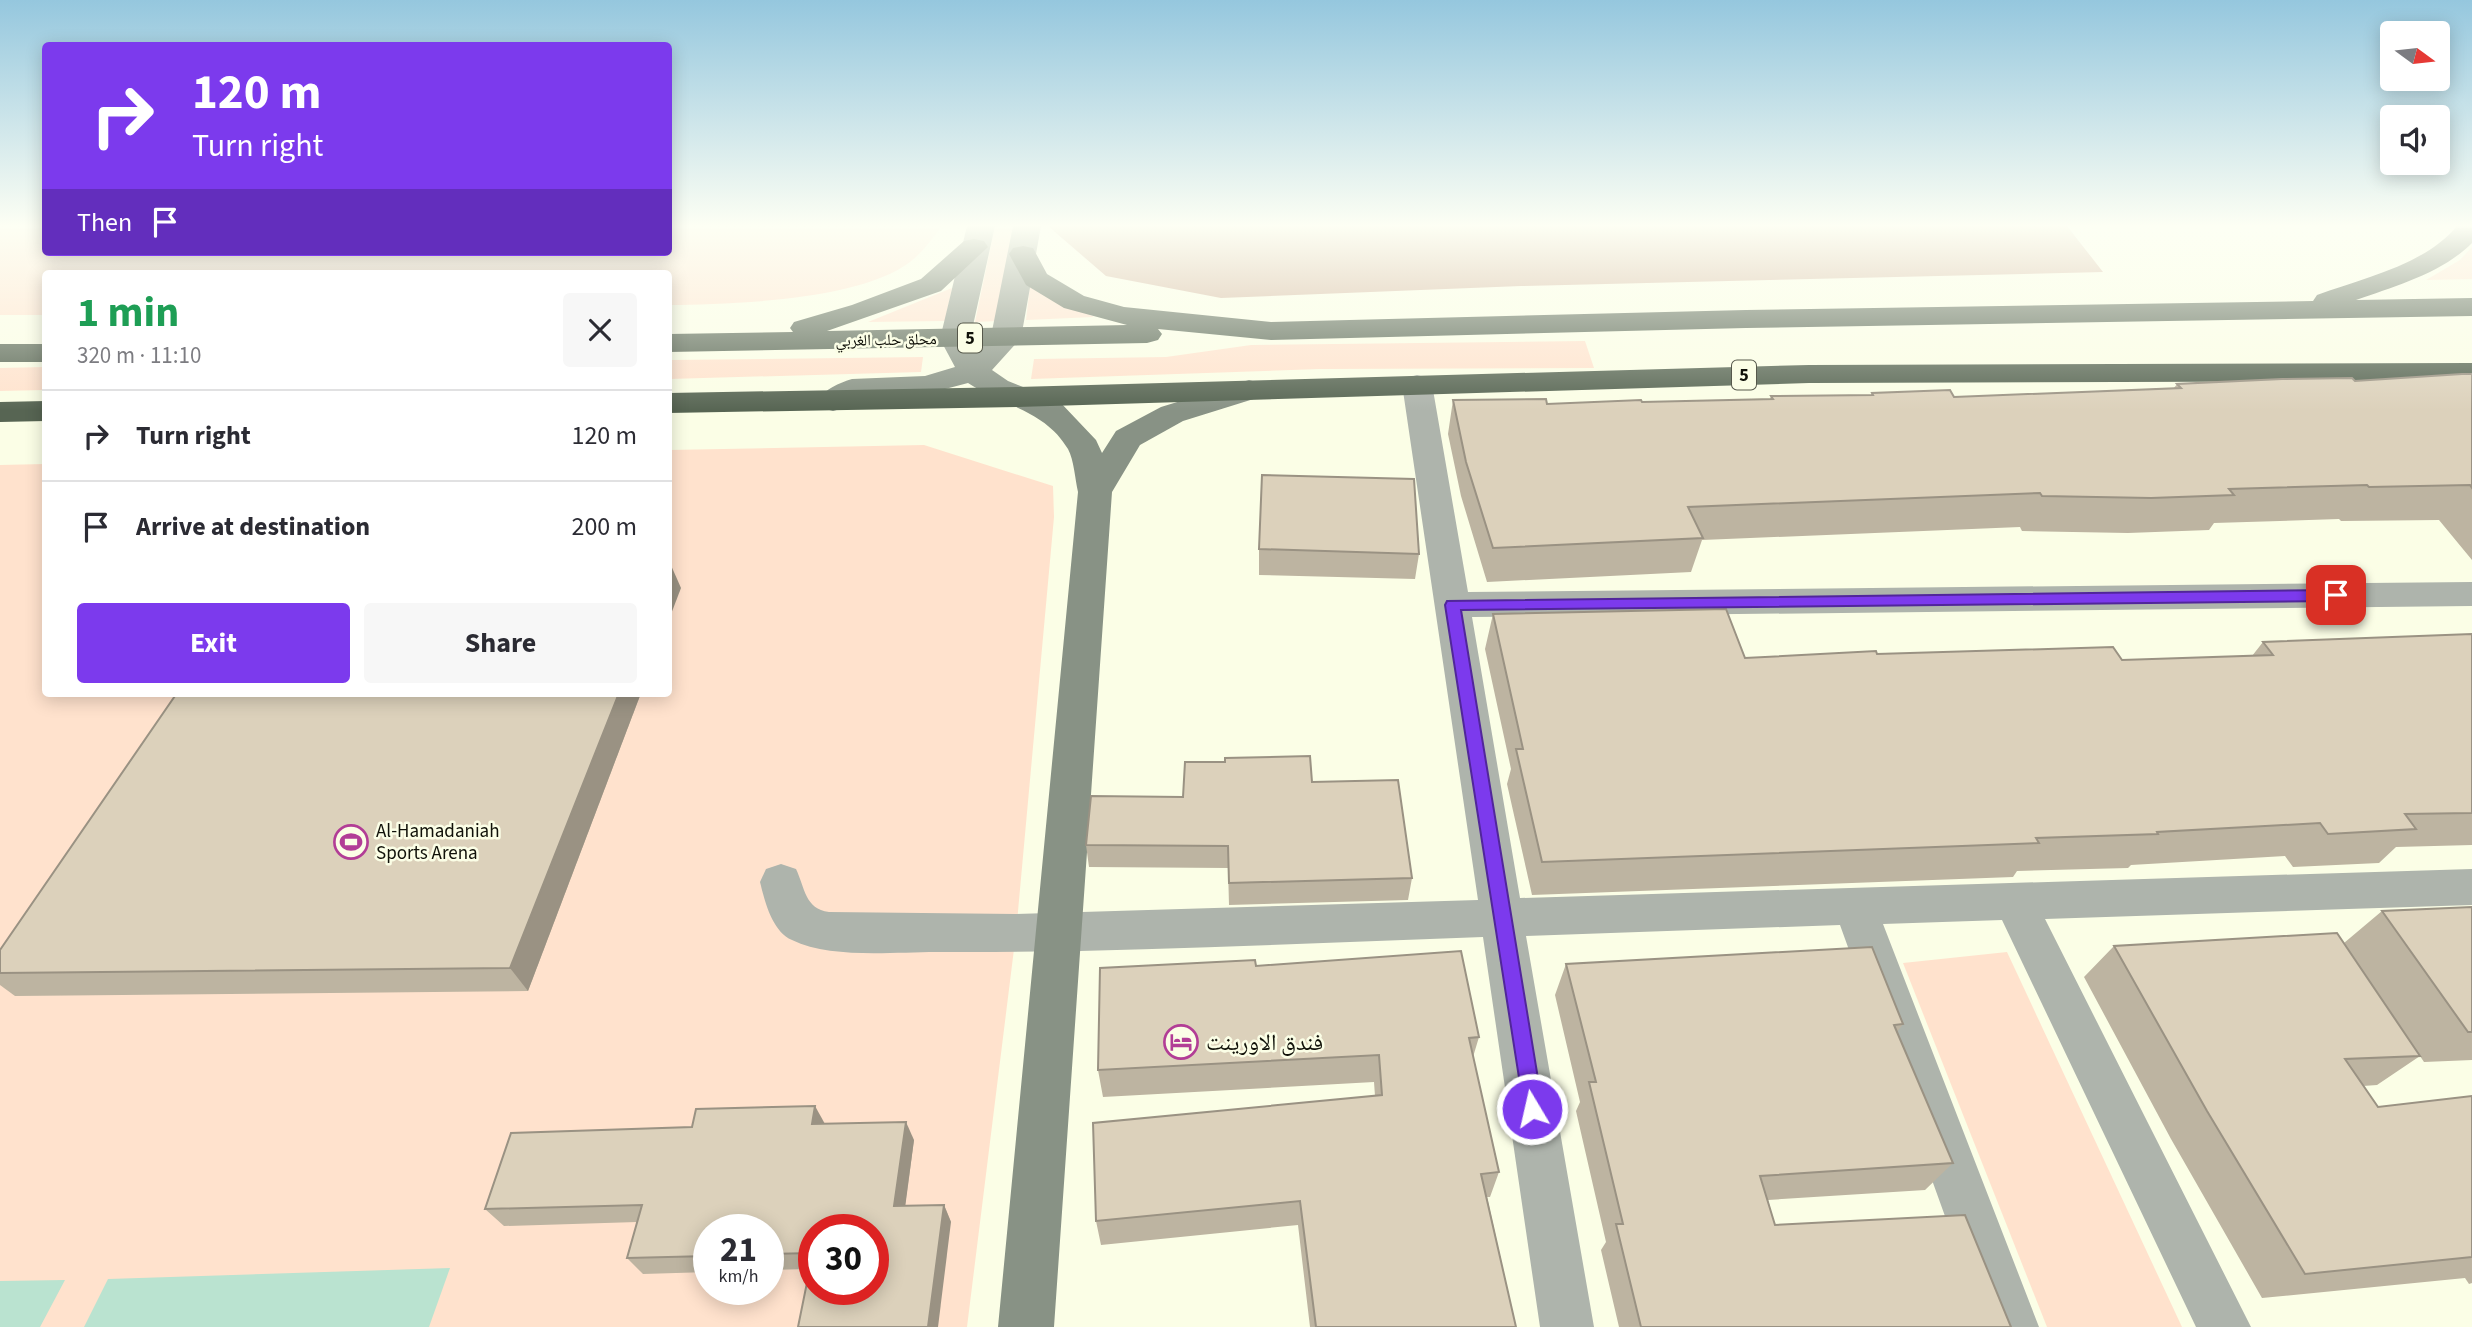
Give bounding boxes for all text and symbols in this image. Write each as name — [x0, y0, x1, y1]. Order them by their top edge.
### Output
north arrow — [2380, 21, 2450, 91]
map controls — [2380, 21, 2450, 175]
text: 120 m — [192, 58, 321, 128]
icon: right — [77, 70, 168, 161]
button: sound — [2380, 105, 2450, 175]
text: Turn right — [192, 123, 323, 169]
icon: arrive — [146, 203, 184, 241]
text: Then — [77, 204, 132, 241]
text: 1 min — [77, 283, 179, 343]
button: close — [563, 293, 637, 367]
road number: 5 — [958, 324, 982, 352]
street label: محلق حلب الغربي — [835, 328, 937, 353]
text: 320 m · 11:10 — [77, 339, 201, 372]
road number: 5 — [1732, 360, 1756, 390]
icon: right — [77, 417, 115, 455]
text: Turn right — [136, 417, 251, 454]
text: 120 m — [571, 417, 637, 454]
icon: arrive — [77, 508, 115, 546]
text: Arrive at destination — [136, 508, 370, 545]
text: 200 m — [571, 508, 637, 545]
pin — [2306, 565, 2366, 625]
icon: arrive — [2317, 576, 2355, 614]
button: Exit — [77, 603, 350, 683]
button: Share — [364, 603, 637, 683]
place label: Al-Hamadaniah Sports Arena — [376, 818, 499, 867]
sports icon: Al-Hamadaniah Sports Arena — [332, 823, 370, 861]
hotel icon: فندق الاورينت — [1162, 1023, 1200, 1061]
place label: فندق الاورينت — [1206, 1026, 1323, 1059]
position arrow — [1495, 1072, 1569, 1146]
speed limit sign: 30 — [798, 1214, 889, 1305]
text: 21 — [720, 1225, 757, 1275]
text: km/h — [719, 1264, 758, 1289]

